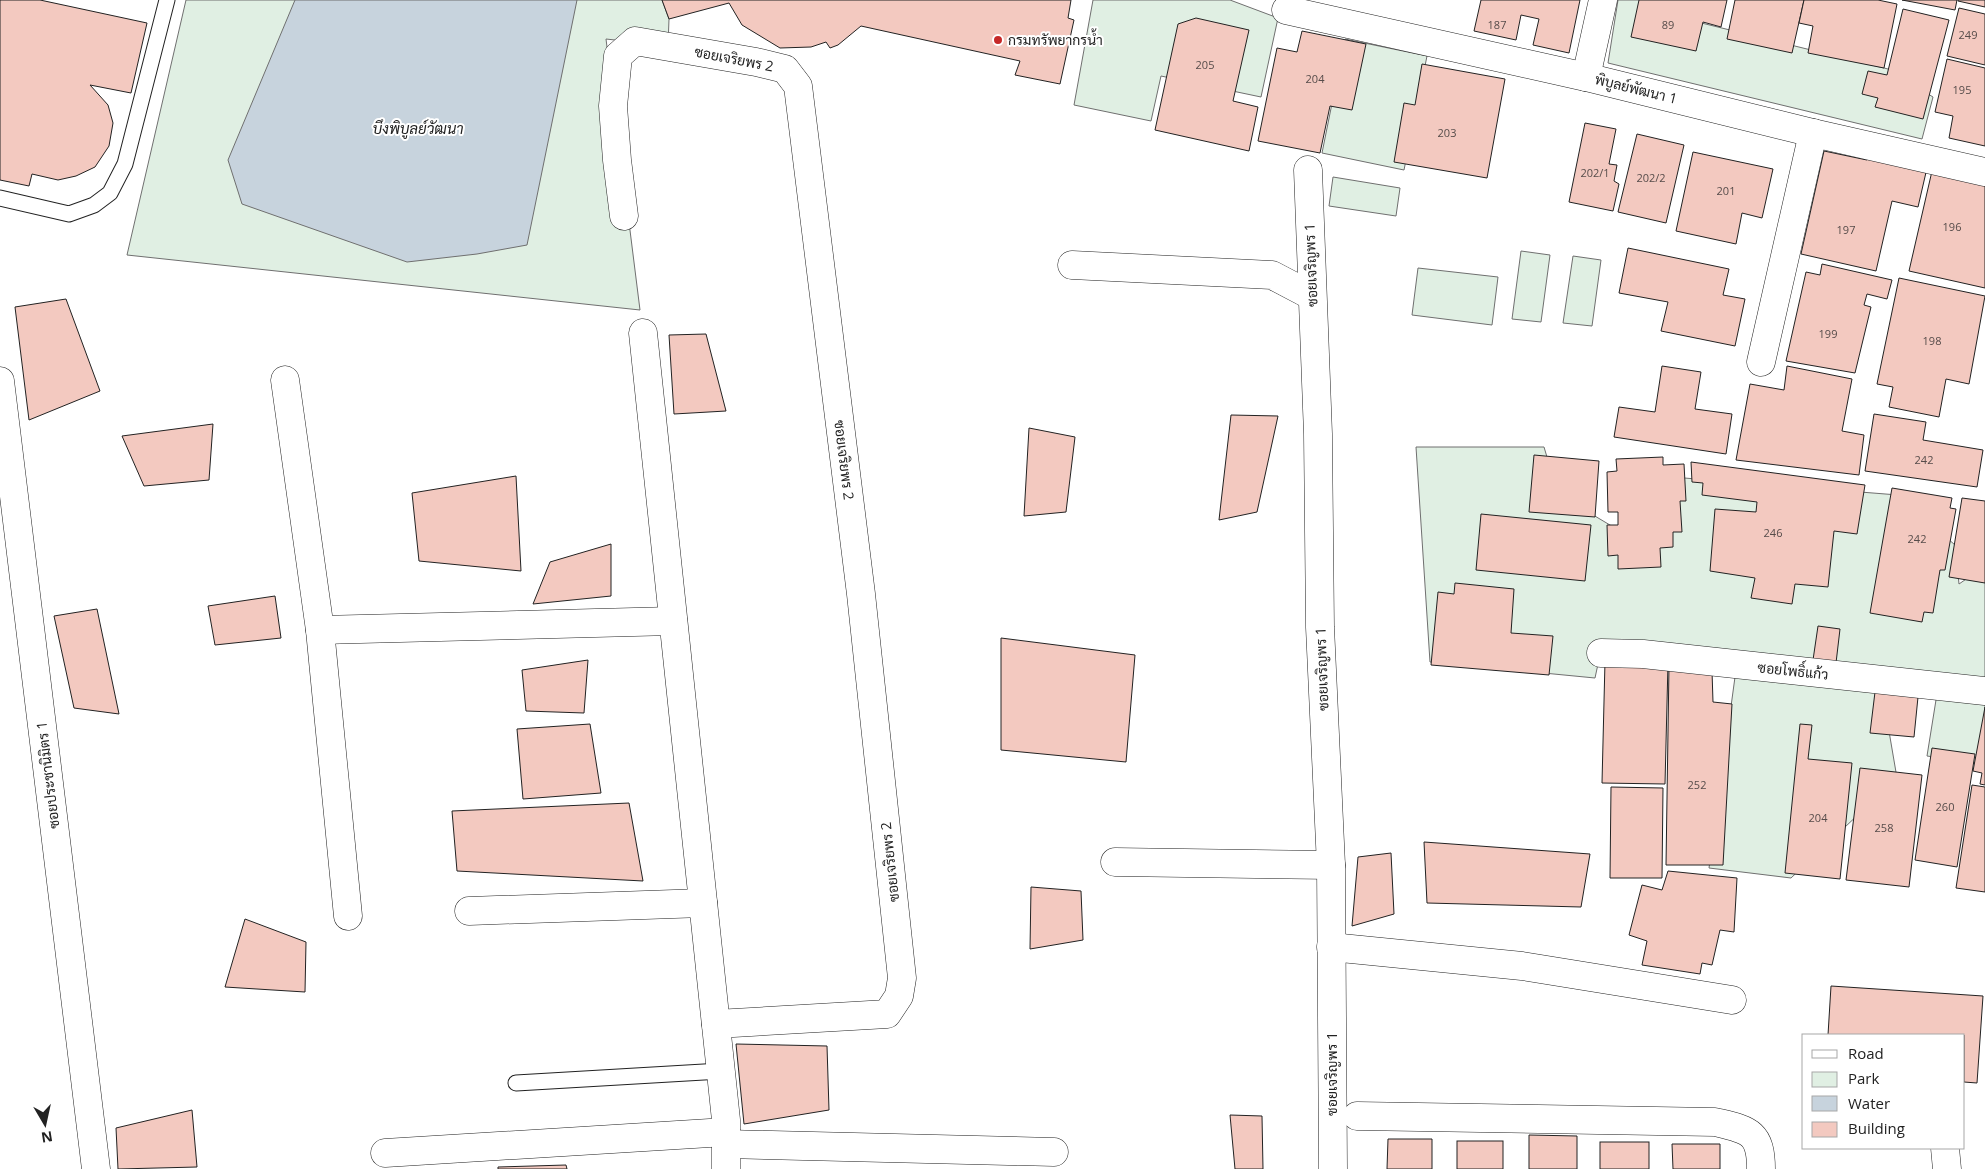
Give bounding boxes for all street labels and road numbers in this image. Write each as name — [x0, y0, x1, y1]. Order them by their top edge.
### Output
street label: ซอยเจริยพร 2 — [693, 42, 775, 75]
street label: พิบูลย์พัฒนา 1 — [1593, 69, 1679, 109]
street label: ซอยเจริญพร 1 — [1300, 223, 1321, 307]
street label: ซอยเจริยพร 2 — [830, 419, 859, 501]
street label: ซอยเจริญพร 1 — [1311, 627, 1332, 711]
street label: ซอยโพธิ์แก้ว — [1757, 655, 1830, 684]
street label: ซอยประชานิมิตร 1 — [31, 720, 64, 830]
street label: ซอยเจริยพร 2 — [876, 821, 903, 903]
street label: ซอยเจริญพร 1 — [1322, 1032, 1341, 1116]

